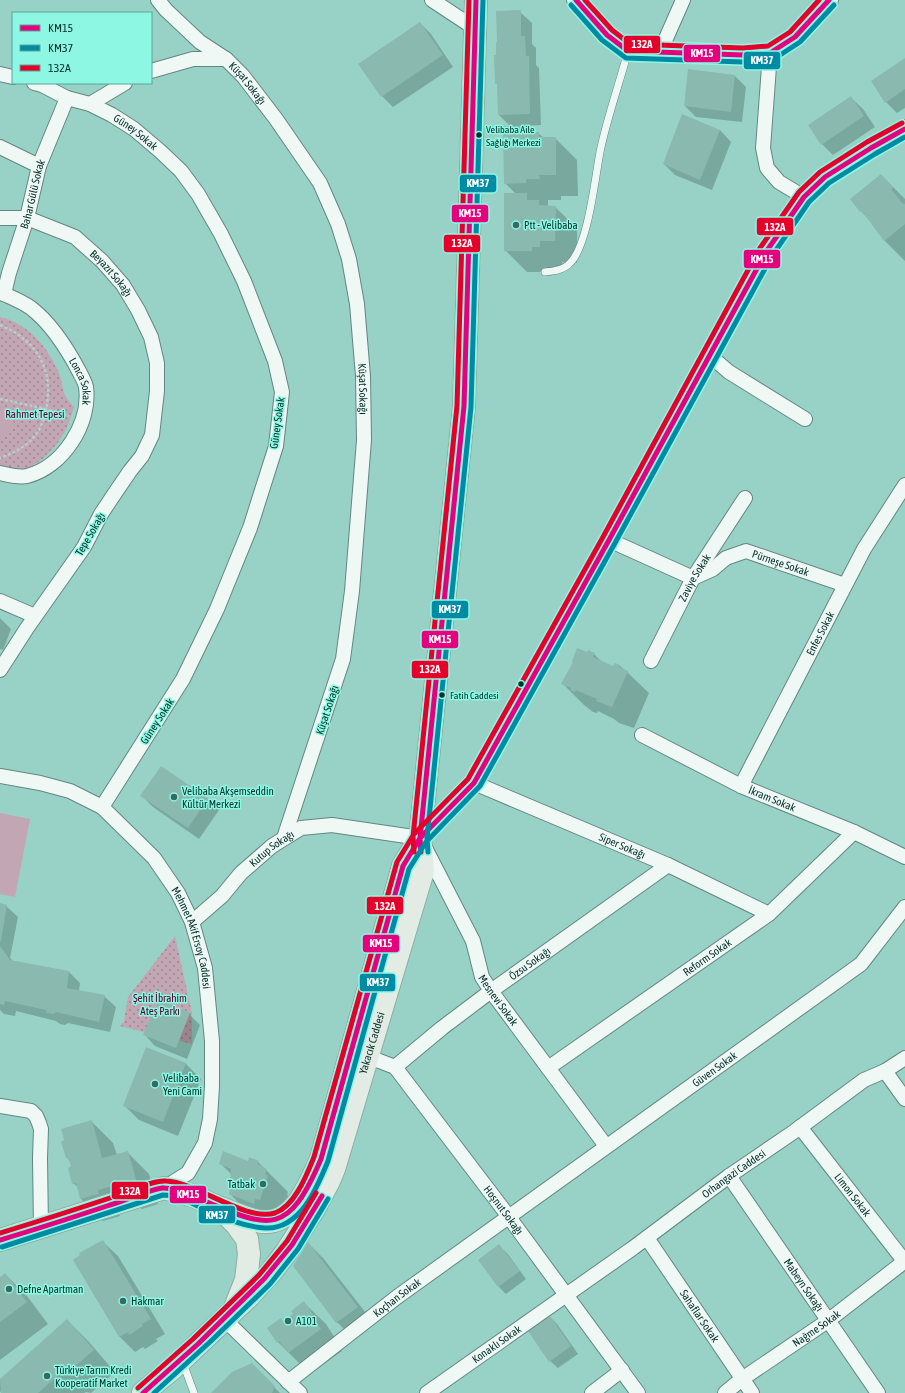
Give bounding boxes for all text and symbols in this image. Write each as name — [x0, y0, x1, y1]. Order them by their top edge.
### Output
legend — [12, 12, 152, 84]
text: KM15 — [48, 21, 73, 35]
line badge: 132A — [623, 35, 661, 54]
text: 132A — [632, 38, 653, 50]
text: KM37 — [48, 41, 74, 55]
line badge: KM15 — [683, 44, 721, 63]
text: KM15 — [690, 47, 714, 59]
line badge: KM37 — [743, 51, 781, 70]
text: KM37 — [750, 54, 774, 66]
street label: Küşat Sokağı — [227, 60, 269, 107]
text: 132A — [48, 61, 71, 75]
street label: Güney Sokak — [111, 112, 160, 153]
place label: Velibaba Aile Sağlığı Merkezi — [486, 124, 541, 148]
marker: Velibaba Aile Sağlığı Merkezi — [474, 130, 484, 140]
street label: Bahar Gülü Sokak — [18, 157, 47, 230]
line badge: KM37 — [459, 174, 497, 193]
text: KM37 — [466, 177, 490, 189]
line badge: KM15 — [451, 204, 489, 223]
text: KM15 — [458, 207, 482, 219]
line badge: 132A — [756, 217, 794, 236]
place label: Ptt - Velibaba — [524, 219, 578, 231]
marker: Ptt - Velibaba — [511, 220, 521, 230]
text: 132A — [765, 221, 786, 233]
line badge: 132A — [443, 234, 481, 253]
text: 132A — [452, 237, 473, 249]
street label: Beyazıt Sokağı — [88, 247, 134, 299]
line badge: KM15 — [743, 249, 781, 269]
text: KM15 — [750, 253, 774, 265]
street label: Lonca Sokak — [67, 356, 93, 406]
street label: Küşat Sokağı — [356, 363, 370, 415]
street label: Güney Sokak — [267, 396, 287, 450]
park label: Rahmet Tepesi — [5, 408, 65, 420]
street label: Tepe Sokağı — [73, 510, 107, 558]
street label: Pürneşe Sokak — [751, 548, 811, 578]
street label: Zaviye Sokak — [676, 552, 713, 603]
line badge: KM37 — [431, 600, 469, 619]
text: KM37 — [438, 603, 462, 615]
street label: Enfes Sokak — [804, 609, 837, 657]
line badge: KM15 — [421, 630, 459, 649]
text: KM15 — [428, 633, 452, 645]
line badge: 132A — [411, 660, 449, 679]
text: 132A — [420, 663, 441, 675]
unlabelled marker — [516, 679, 526, 689]
street label: Küşat Sokağı — [313, 684, 341, 736]
marker: Fatih Caddesi — [437, 690, 447, 700]
place label: Fatih Caddesi — [450, 690, 499, 701]
street label: Güney Sokak — [138, 696, 176, 746]
street label: İkram Sokak — [747, 784, 798, 814]
place label: Velibaba Akşemseddin Kültür Merkezi — [182, 785, 274, 810]
marker: Velibaba Akşemseddin Kültür Merkezi — [169, 792, 179, 802]
street label: Kutup Sokağı — [247, 828, 296, 869]
street label: Siper Sokağı — [597, 831, 647, 861]
street label: Mehmet Akif Ersoy Caddesi — [169, 884, 213, 989]
line badge: 132A — [366, 896, 404, 915]
text: 132A — [375, 900, 396, 912]
line badge: KM15 — [362, 934, 400, 953]
street label: Reform Sokak — [681, 936, 734, 978]
text: KM15 — [369, 937, 393, 949]
street label: Özsu Sokağı — [507, 945, 553, 982]
street label: Mesnevi Sokak — [476, 972, 521, 1028]
line badge: KM37 — [359, 973, 396, 992]
text: KM37 — [366, 976, 390, 988]
park label: Şehit İbrahim Ateş Parkı — [133, 992, 187, 1017]
street label: Yakacık Caddesi — [357, 1010, 387, 1075]
street label: Güven Sokak — [690, 1049, 739, 1089]
place label: Velibaba Yeni Cami — [163, 1072, 202, 1097]
marker: Velibaba Yeni Cami — [150, 1079, 160, 1089]
street label: Orhangazi Caddesi — [699, 1147, 768, 1200]
street label: Limon Sokak — [832, 1171, 873, 1219]
place label: Tatbak — [227, 1178, 255, 1190]
marker: Tatbak — [258, 1179, 268, 1189]
line badge: 132A — [111, 1181, 149, 1200]
street label: Hoşnut Sokağı — [481, 1183, 526, 1237]
text: 132A — [120, 1185, 141, 1197]
line badge: KM15 — [169, 1185, 207, 1204]
text: KM15 — [176, 1188, 200, 1200]
line badge: KM37 — [198, 1205, 236, 1224]
text: KM37 — [205, 1209, 229, 1221]
street label: Mabeyn Sokağı — [781, 1256, 826, 1313]
street label: Koçhan Sokak — [371, 1276, 423, 1319]
place label: Defne Apartman — [17, 1283, 83, 1295]
marker: Defne Apartman — [4, 1284, 14, 1294]
street label: Sahaflar Sokak — [678, 1287, 722, 1344]
place label: Hakmar — [131, 1295, 164, 1307]
marker: Hakmar — [118, 1296, 128, 1306]
street label: Nağme Sokak — [790, 1307, 843, 1349]
place label: A101 — [296, 1315, 317, 1327]
marker: A101 — [283, 1316, 293, 1326]
street label: Konaklı Sokak — [470, 1323, 523, 1365]
place label: Türkiye Tarım Kredi Kooperatif Market — [55, 1364, 132, 1389]
marker: Türkiye Tarım Kredi Kooperatif Market — [42, 1371, 52, 1381]

